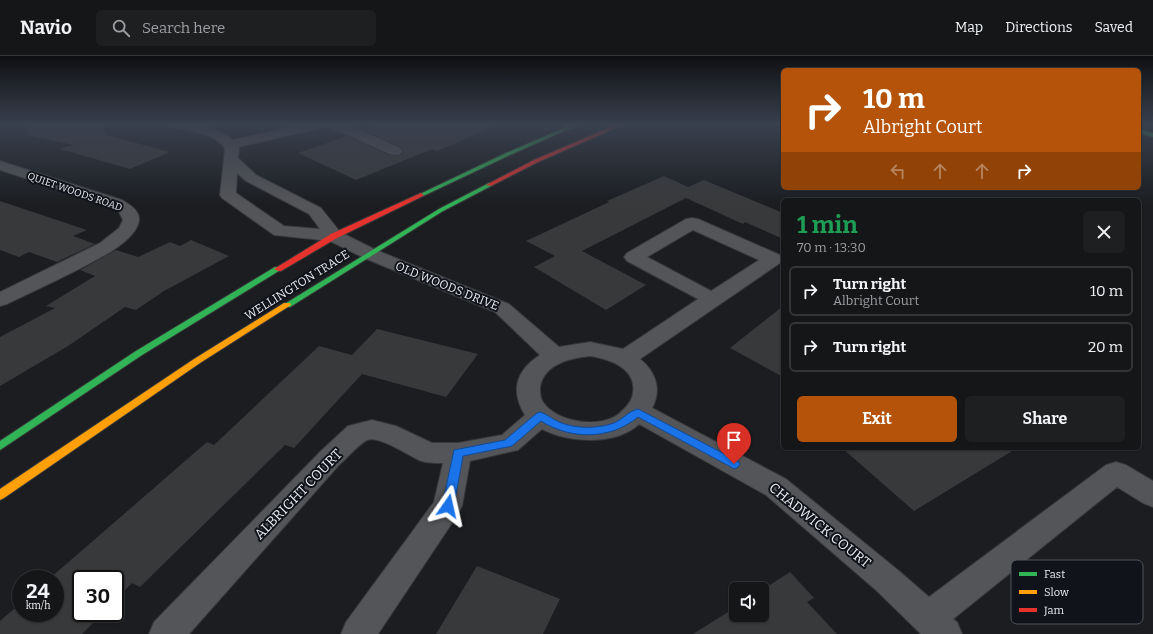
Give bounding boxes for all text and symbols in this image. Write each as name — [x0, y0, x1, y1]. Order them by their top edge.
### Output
search box — [96, 10, 376, 46]
text: Navio — [20, 16, 72, 39]
icon: search — [110, 17, 132, 39]
text: Search here — [142, 19, 225, 37]
text: Map — [955, 19, 983, 36]
text: Directions — [1005, 19, 1073, 36]
text: Saved — [1095, 19, 1133, 36]
text: 10 m — [863, 82, 925, 115]
icon: right — [797, 84, 849, 136]
text: Albright Court — [863, 116, 982, 138]
icon: left — [887, 160, 909, 182]
icon: ahead — [929, 160, 951, 182]
icon: ahead — [971, 160, 993, 182]
icon: right — [1013, 160, 1035, 182]
street label: QUIET WOODS ROAD — [26, 170, 124, 214]
text: 1 min — [797, 211, 858, 239]
button: close — [1083, 211, 1125, 253]
text: 70 m · 13:30 — [797, 240, 866, 255]
street label: WELLINGTON TRACE — [242, 247, 352, 323]
street label: OLD WOODS DRIVE — [393, 259, 501, 313]
text: Turn right — [833, 275, 906, 293]
icon: right — [799, 280, 821, 302]
text: 10 m — [1090, 282, 1123, 300]
text: Albright Court — [833, 293, 919, 308]
icon: right — [799, 336, 821, 358]
text: Turn right — [833, 338, 906, 356]
text: 20 m — [1088, 338, 1123, 356]
button: Exit — [797, 396, 957, 442]
button: Share — [965, 396, 1125, 442]
pin — [717, 423, 751, 464]
icon: arrive — [723, 429, 745, 451]
street label: ALBRIGHT COURT — [251, 446, 346, 543]
street label: CHADWICK COURT — [765, 479, 874, 572]
position arrow — [427, 485, 469, 527]
legend — [1011, 560, 1143, 624]
text: Fast — [1044, 568, 1065, 581]
speed limit sign: 30 — [72, 570, 124, 622]
text: 24 — [26, 579, 50, 603]
map controls — [729, 582, 769, 622]
button: sound — [729, 582, 769, 622]
text: Slow — [1044, 586, 1069, 599]
text: km/h — [26, 600, 50, 612]
text: Jam — [1043, 604, 1064, 617]

